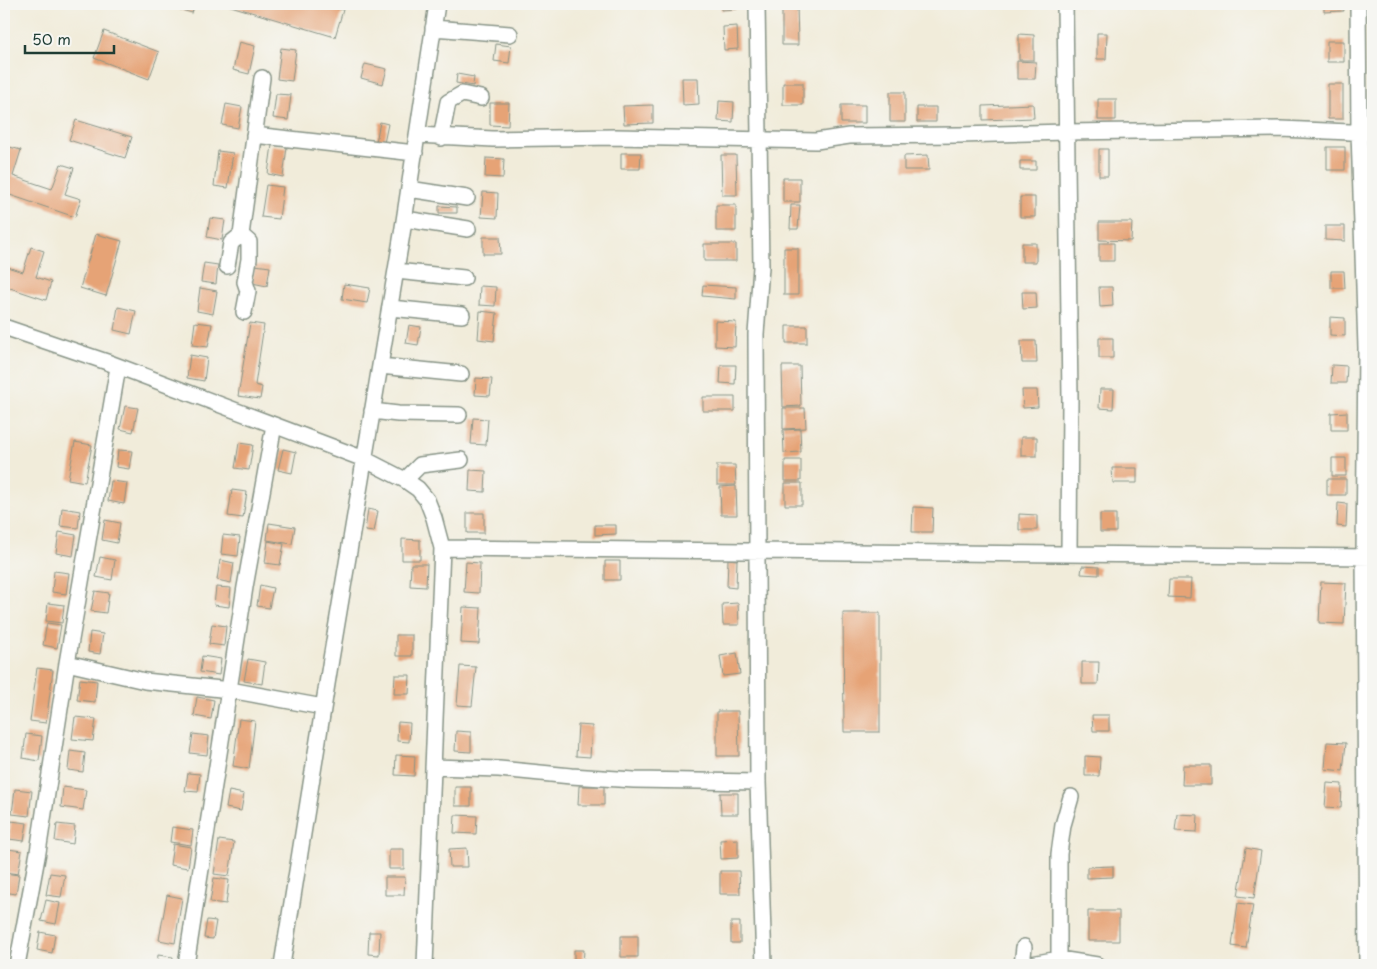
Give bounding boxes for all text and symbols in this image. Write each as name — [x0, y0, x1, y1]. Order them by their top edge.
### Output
scale bar — [25, 22, 114, 54]
text: 50 m — [32, 27, 71, 50]

